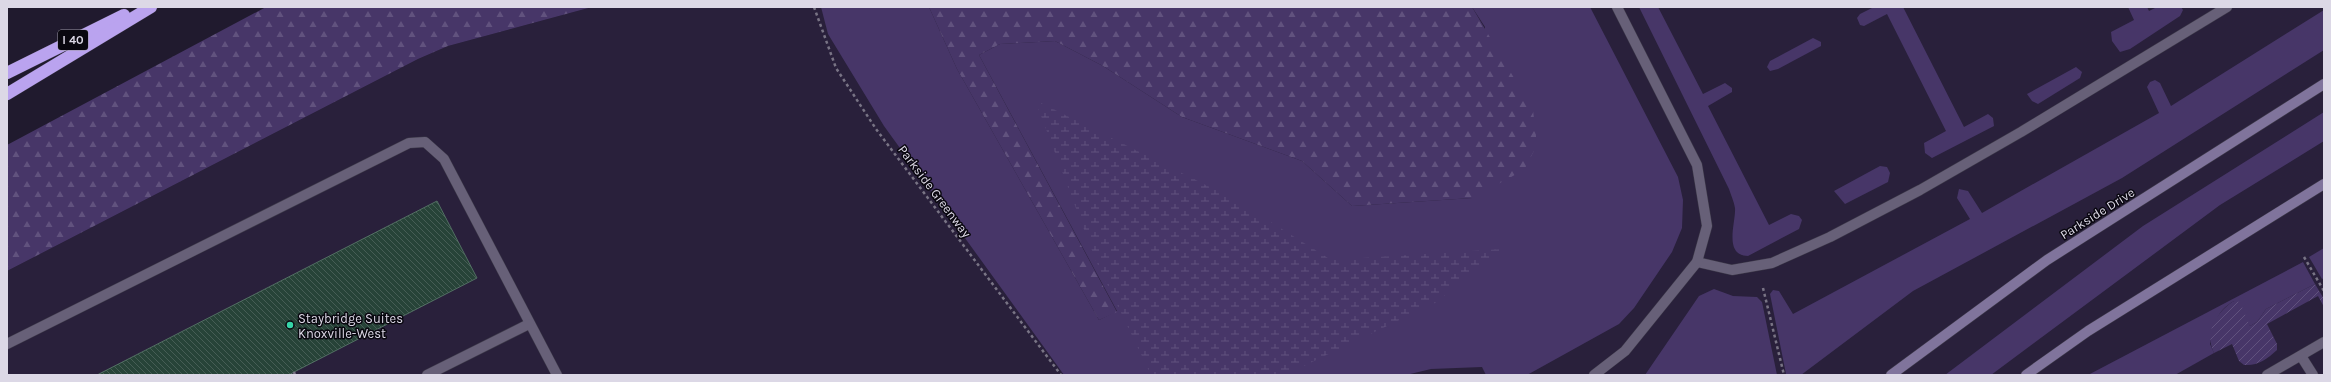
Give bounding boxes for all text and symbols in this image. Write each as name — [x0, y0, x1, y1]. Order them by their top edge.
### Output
road number: I 40 — [58, 30, 88, 50]
street label: Parkside Greenway — [895, 142, 974, 240]
street label: Parkside Drive — [2057, 184, 2138, 242]
place label: Staybridge Suites Knoxville-West — [298, 311, 403, 341]
marker: Staybridge Suites Knoxville-West — [285, 320, 295, 330]

